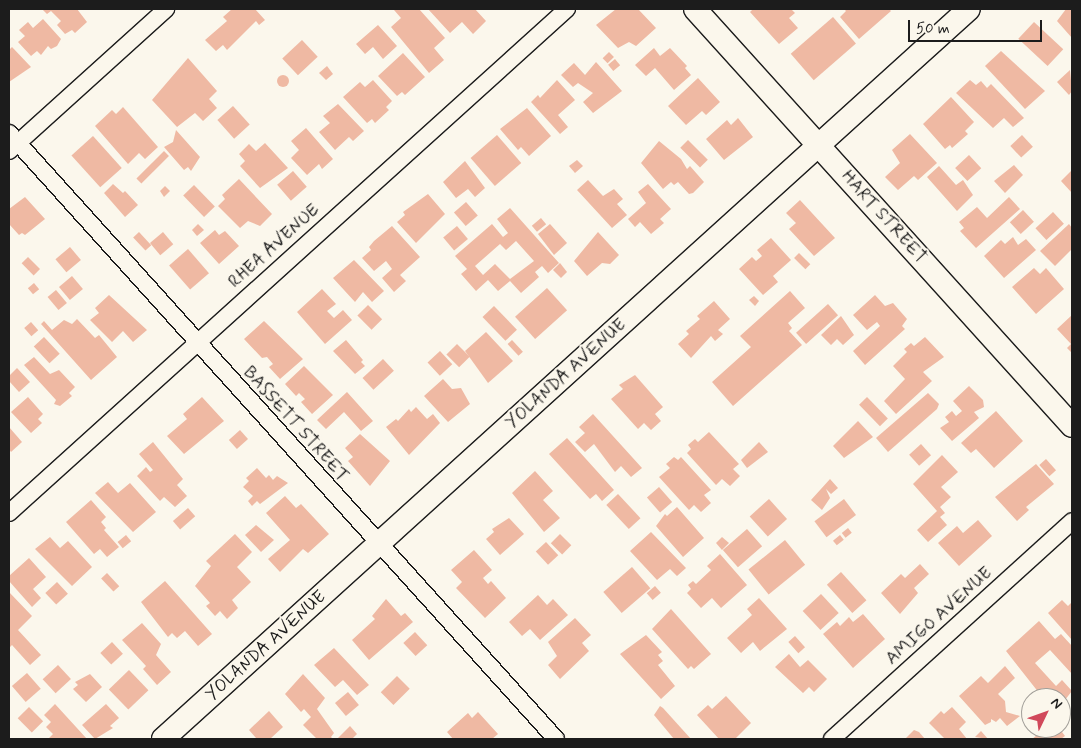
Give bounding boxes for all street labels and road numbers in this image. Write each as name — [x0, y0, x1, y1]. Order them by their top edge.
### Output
street label: HART STREET — [836, 166, 932, 268]
street label: RHEA AVENUE — [223, 199, 325, 293]
street label: YOLANDA AVENUE — [501, 314, 631, 434]
street label: BASSETT STREET — [238, 361, 354, 487]
street label: AMIGO AVENUE — [881, 563, 997, 669]
street label: YOLANDA AVENUE — [201, 586, 331, 706]

